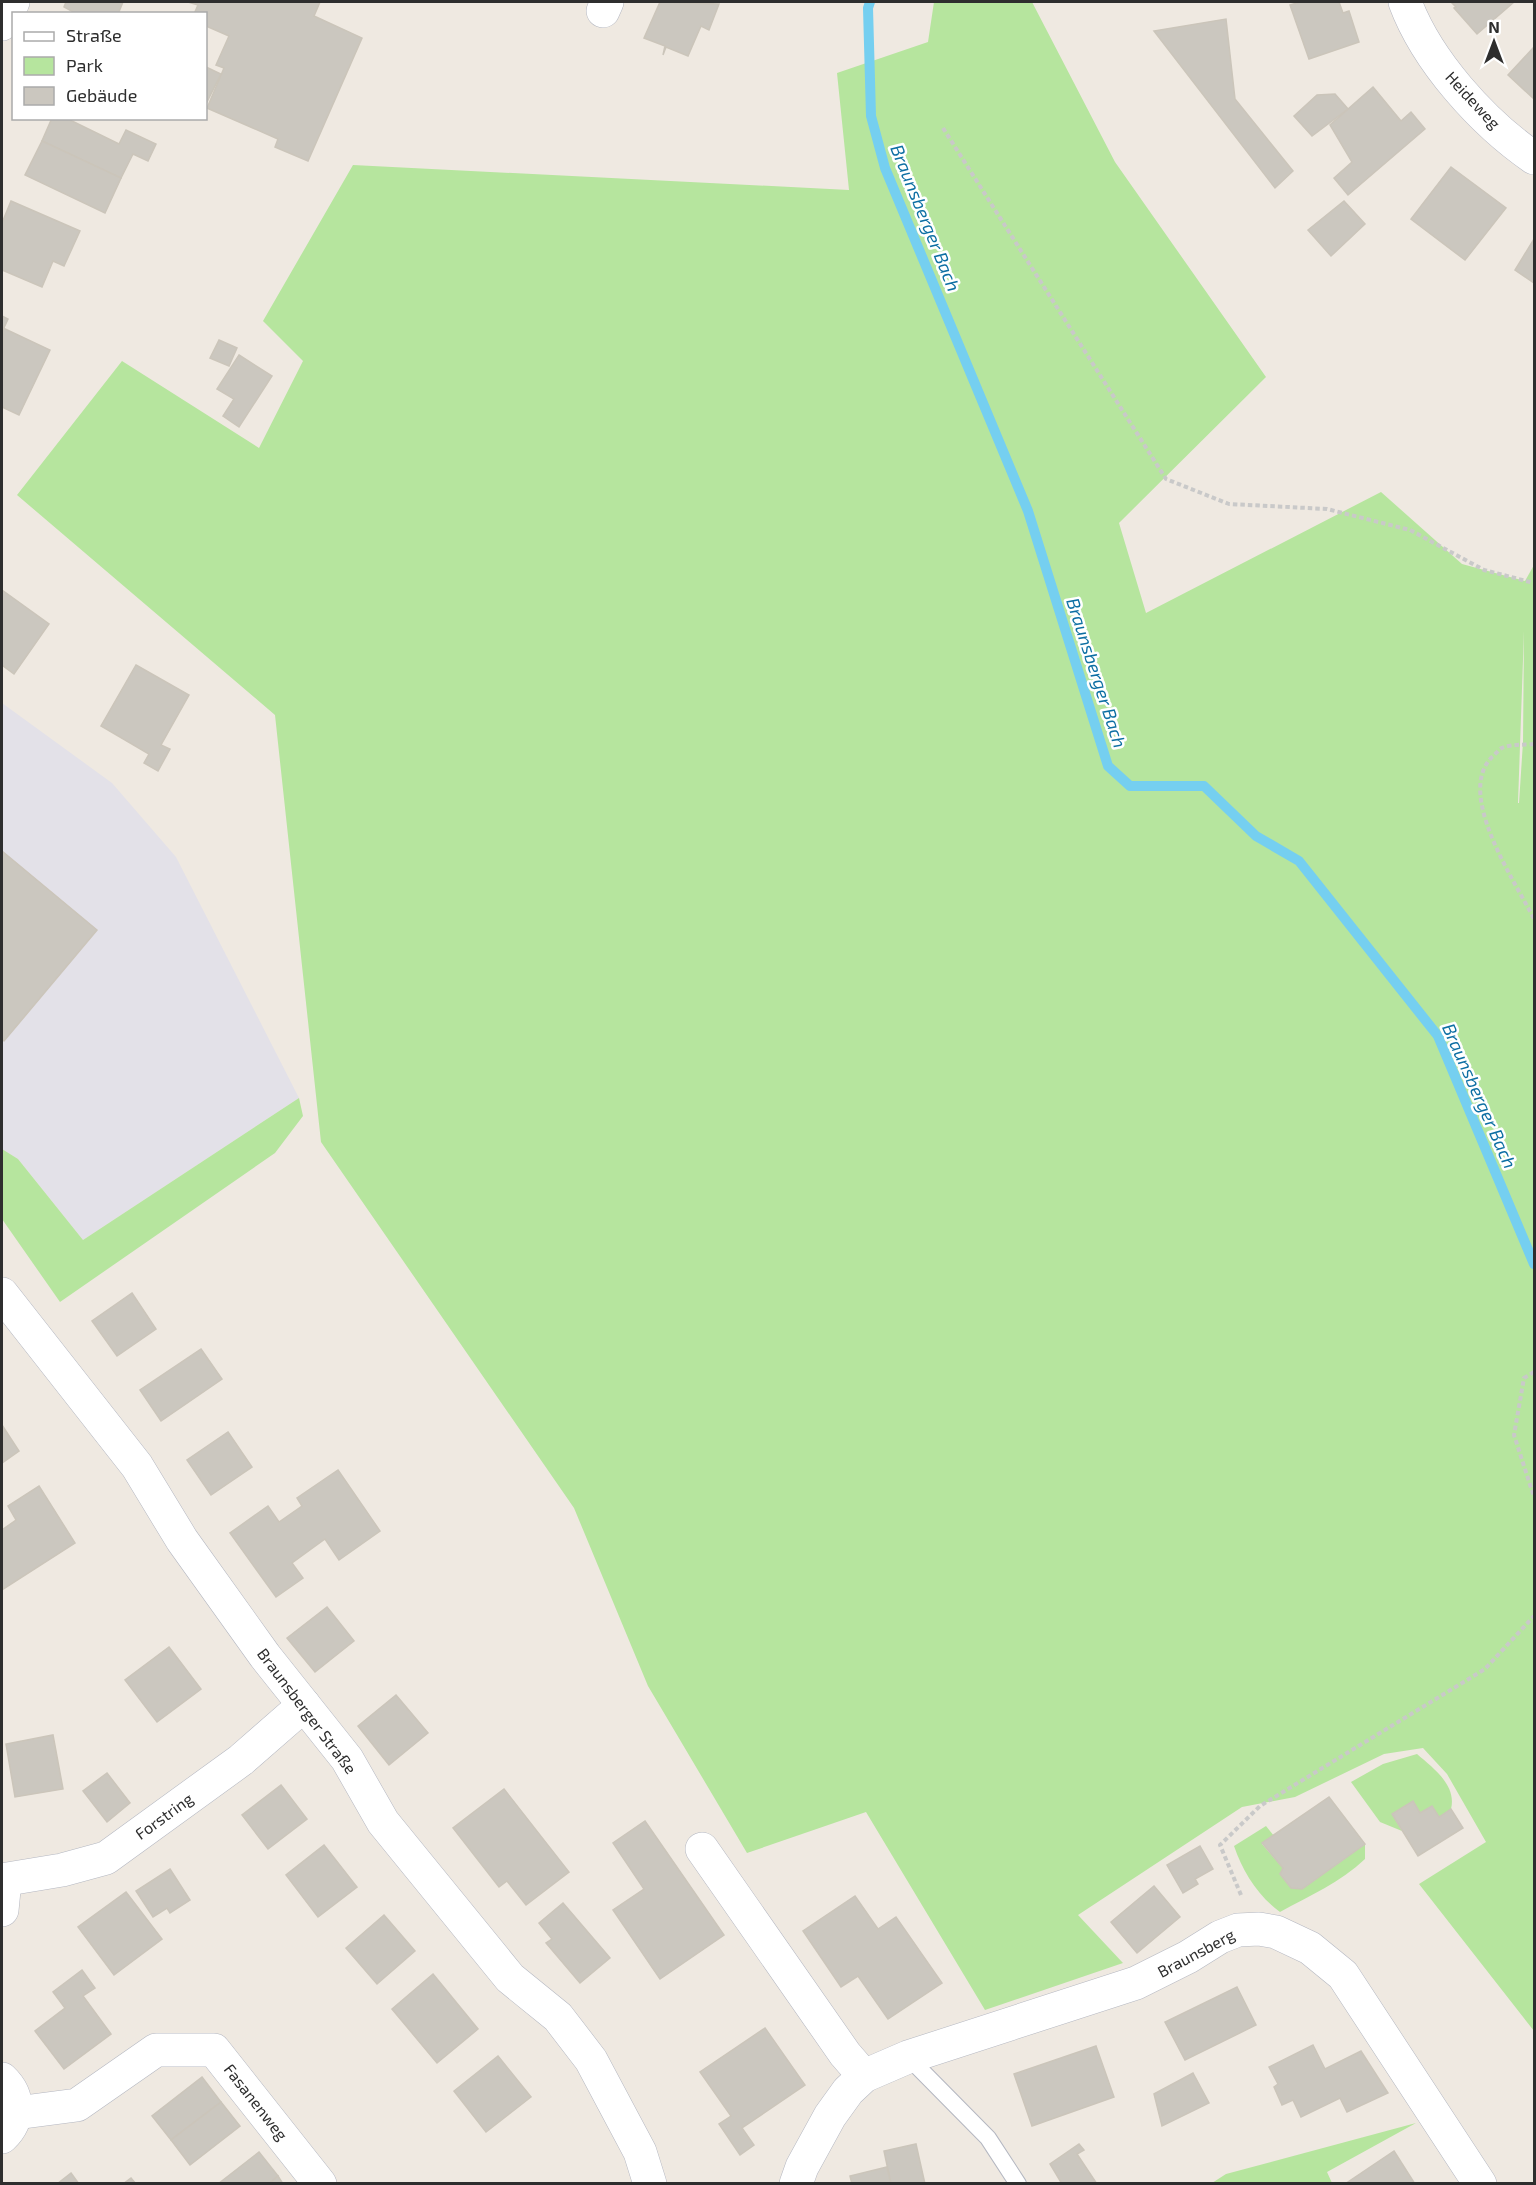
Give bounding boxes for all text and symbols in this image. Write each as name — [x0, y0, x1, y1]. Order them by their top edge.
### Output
legend — [12, 12, 207, 120]
north arrow — [1464, 12, 1524, 72]
text: N — [1488, 17, 1500, 36]
text: Straße — [66, 24, 122, 46]
text: Park — [66, 54, 103, 76]
street label: Heideweg — [1442, 67, 1505, 132]
text: Gebäude — [66, 84, 137, 106]
water label: Braunsberger Bach — [886, 141, 965, 294]
water label: Braunsberger Bach — [1062, 595, 1132, 751]
water label: Braunsberger Bach — [1438, 1020, 1522, 1172]
street label: Braunsberger Straße — [254, 1644, 361, 1777]
street label: Forstring — [131, 1788, 196, 1843]
street label: Braunsberg — [1154, 1924, 1238, 1981]
street label: Fasanenweg — [221, 2060, 292, 2144]

